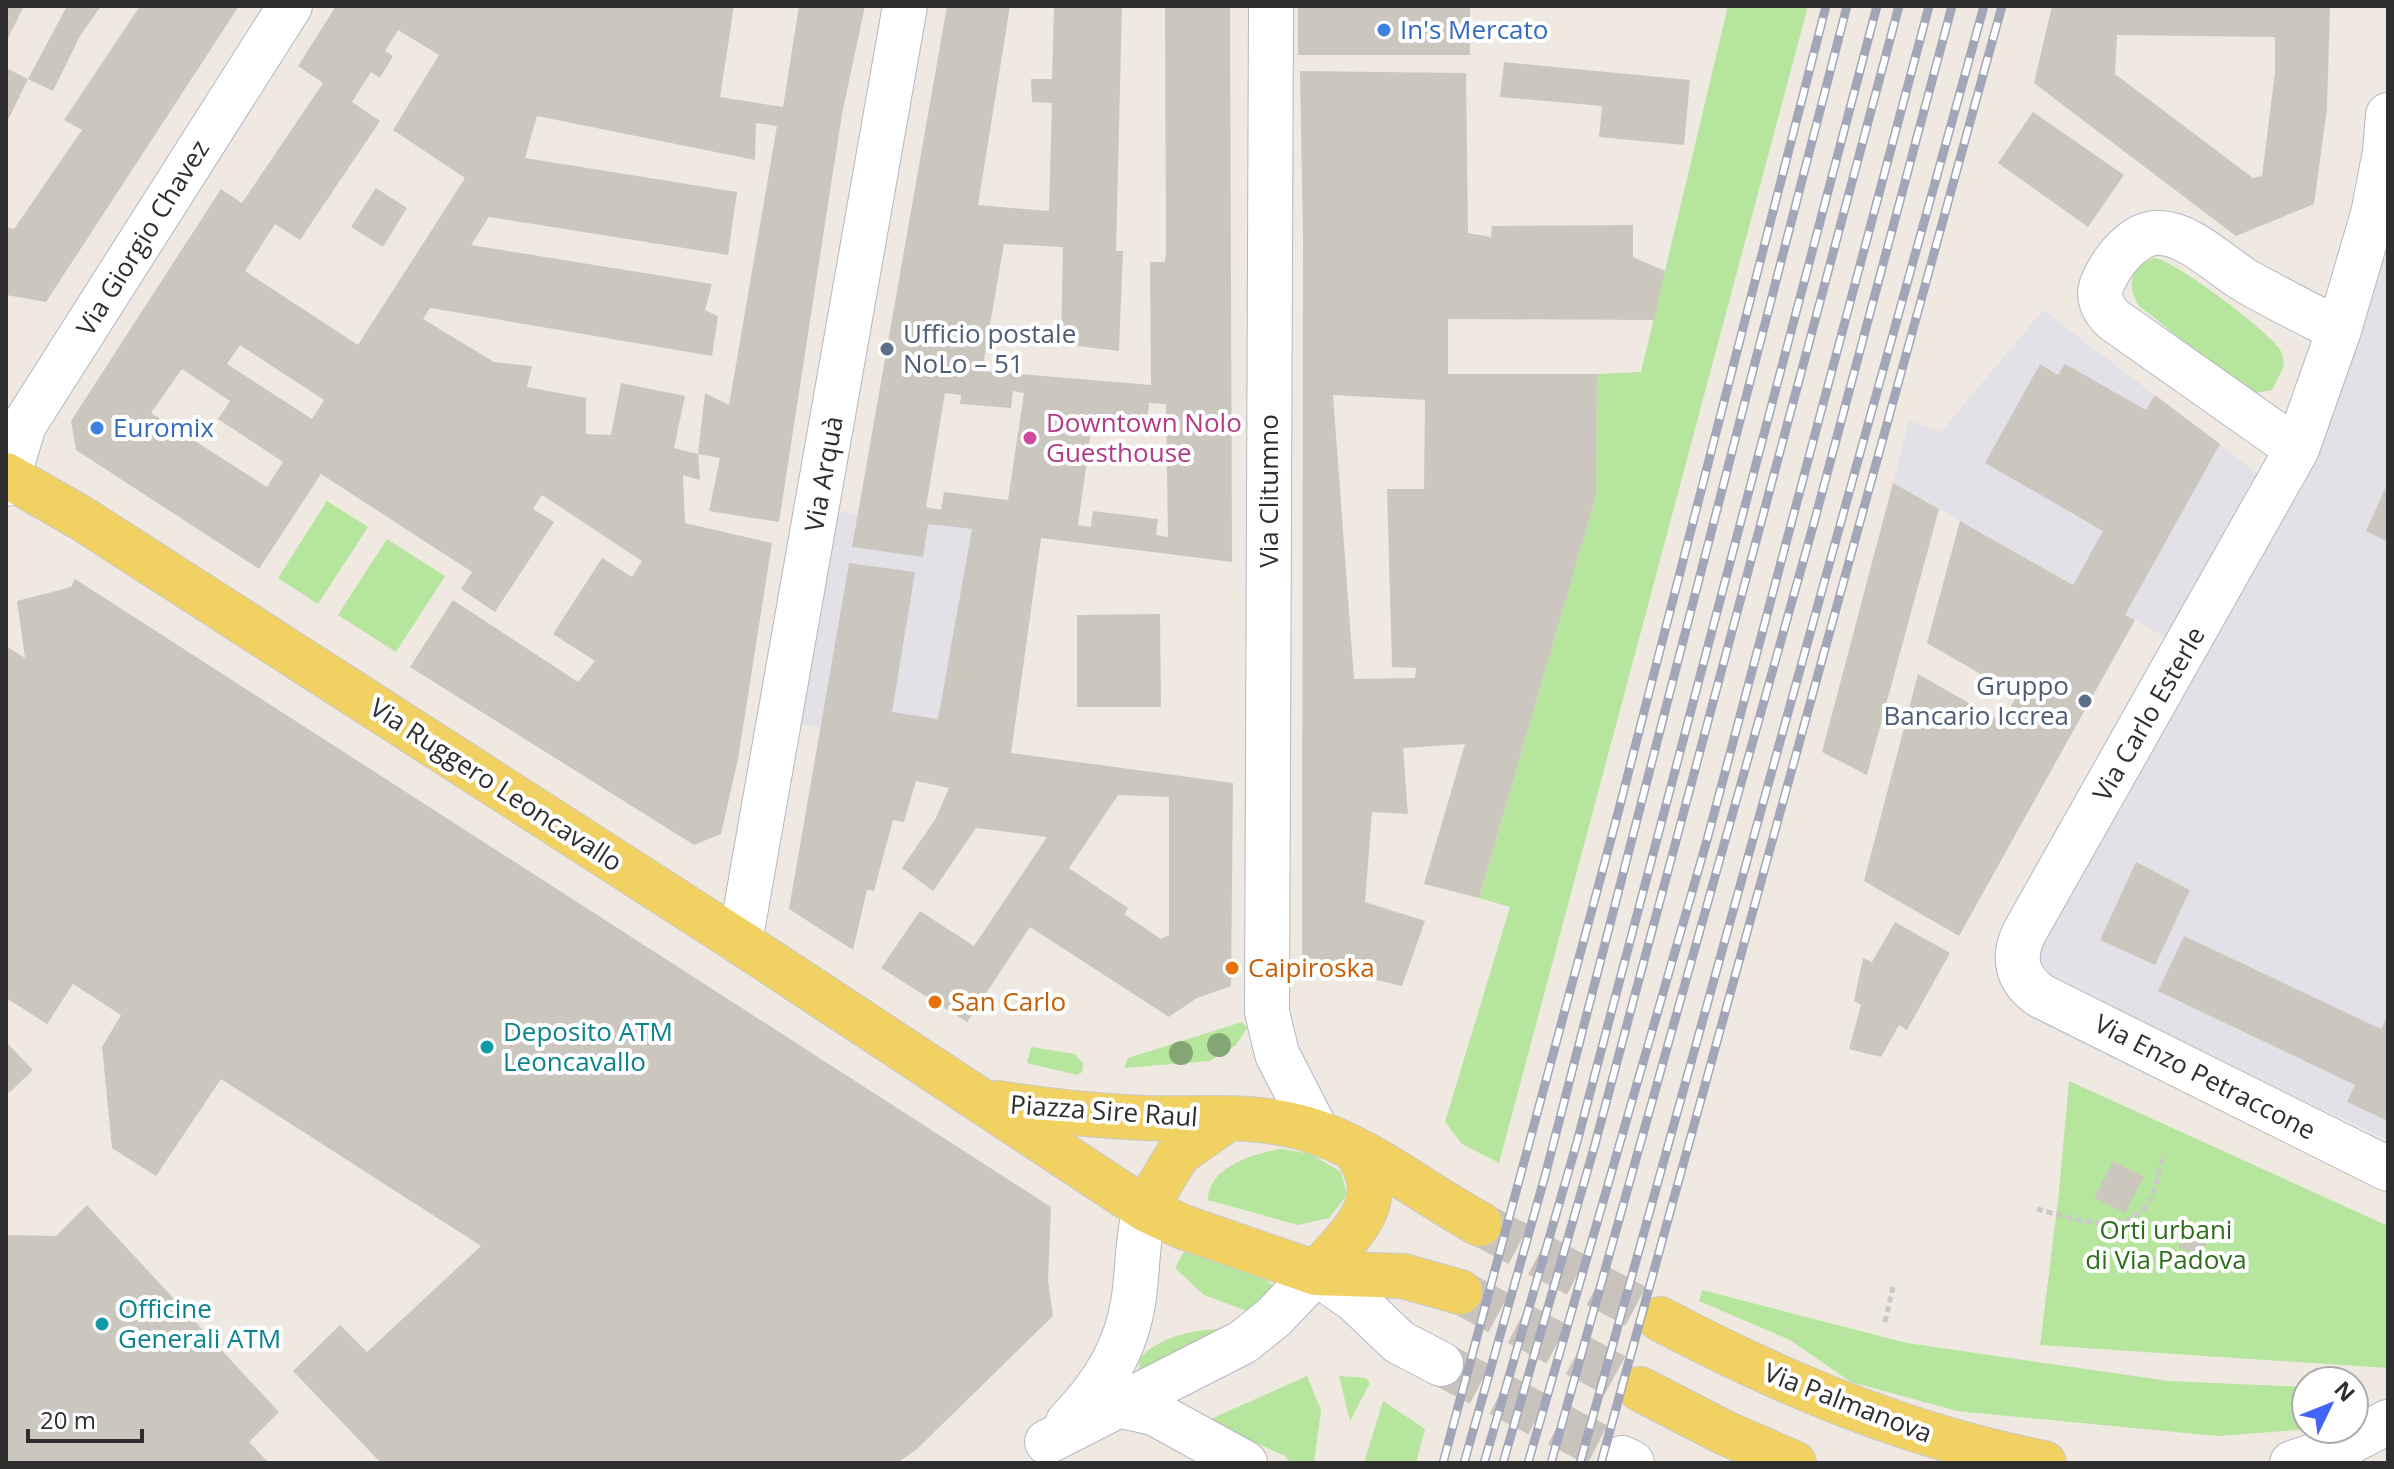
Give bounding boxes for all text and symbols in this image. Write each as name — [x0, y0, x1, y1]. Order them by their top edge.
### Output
place label: In's Mercato — [1400, 11, 1548, 47]
marker: In's Mercato — [1375, 21, 1393, 39]
street label: Via Giorgio Chavez — [67, 133, 217, 342]
place label: Ufficio postale NoLo – 51 — [903, 315, 1076, 381]
marker: Ufficio postale NoLo – 51 — [878, 340, 896, 358]
place label: Downtown Nolo Guesthouse — [1046, 404, 1242, 470]
place label: Euromix — [113, 409, 214, 445]
street label: Via Arquà — [795, 413, 851, 534]
street label: Via Clitumno — [1250, 414, 1286, 568]
marker: Euromix — [88, 419, 106, 437]
marker: Downtown Nolo Guesthouse — [1021, 429, 1039, 447]
street label: Via Carlo Esterle — [2084, 620, 2213, 807]
place label: Gruppo Bancario Iccrea — [1883, 667, 2069, 733]
street label: Via Ruggero Leoncavallo — [363, 689, 630, 879]
marker: Gruppo Bancario Iccrea — [2076, 692, 2094, 710]
place label: Caipiroska — [1248, 949, 1375, 985]
marker: Caipiroska — [1223, 959, 1241, 977]
place label: San Carlo — [951, 983, 1066, 1019]
marker: San Carlo — [926, 993, 944, 1011]
street label: Via Enzo Petraccone — [2089, 1005, 2322, 1148]
place label: Deposito ATM Leoncavallo — [503, 1013, 673, 1079]
marker: Deposito ATM Leoncavallo — [478, 1038, 496, 1056]
street label: Piazza Sire Raul — [1009, 1085, 1199, 1135]
park label: Orti urbani di Via Padova — [2085, 1211, 2247, 1277]
place label: Officine Generali ATM — [118, 1290, 281, 1356]
marker: Officine Generali ATM — [93, 1315, 111, 1333]
street label: Via Palmanova — [1759, 1353, 1938, 1451]
north arrow — [2290, 1365, 2370, 1445]
text: N — [2328, 1374, 2362, 1407]
scale bar — [28, 1393, 142, 1443]
text: 20 m — [40, 1403, 96, 1436]

